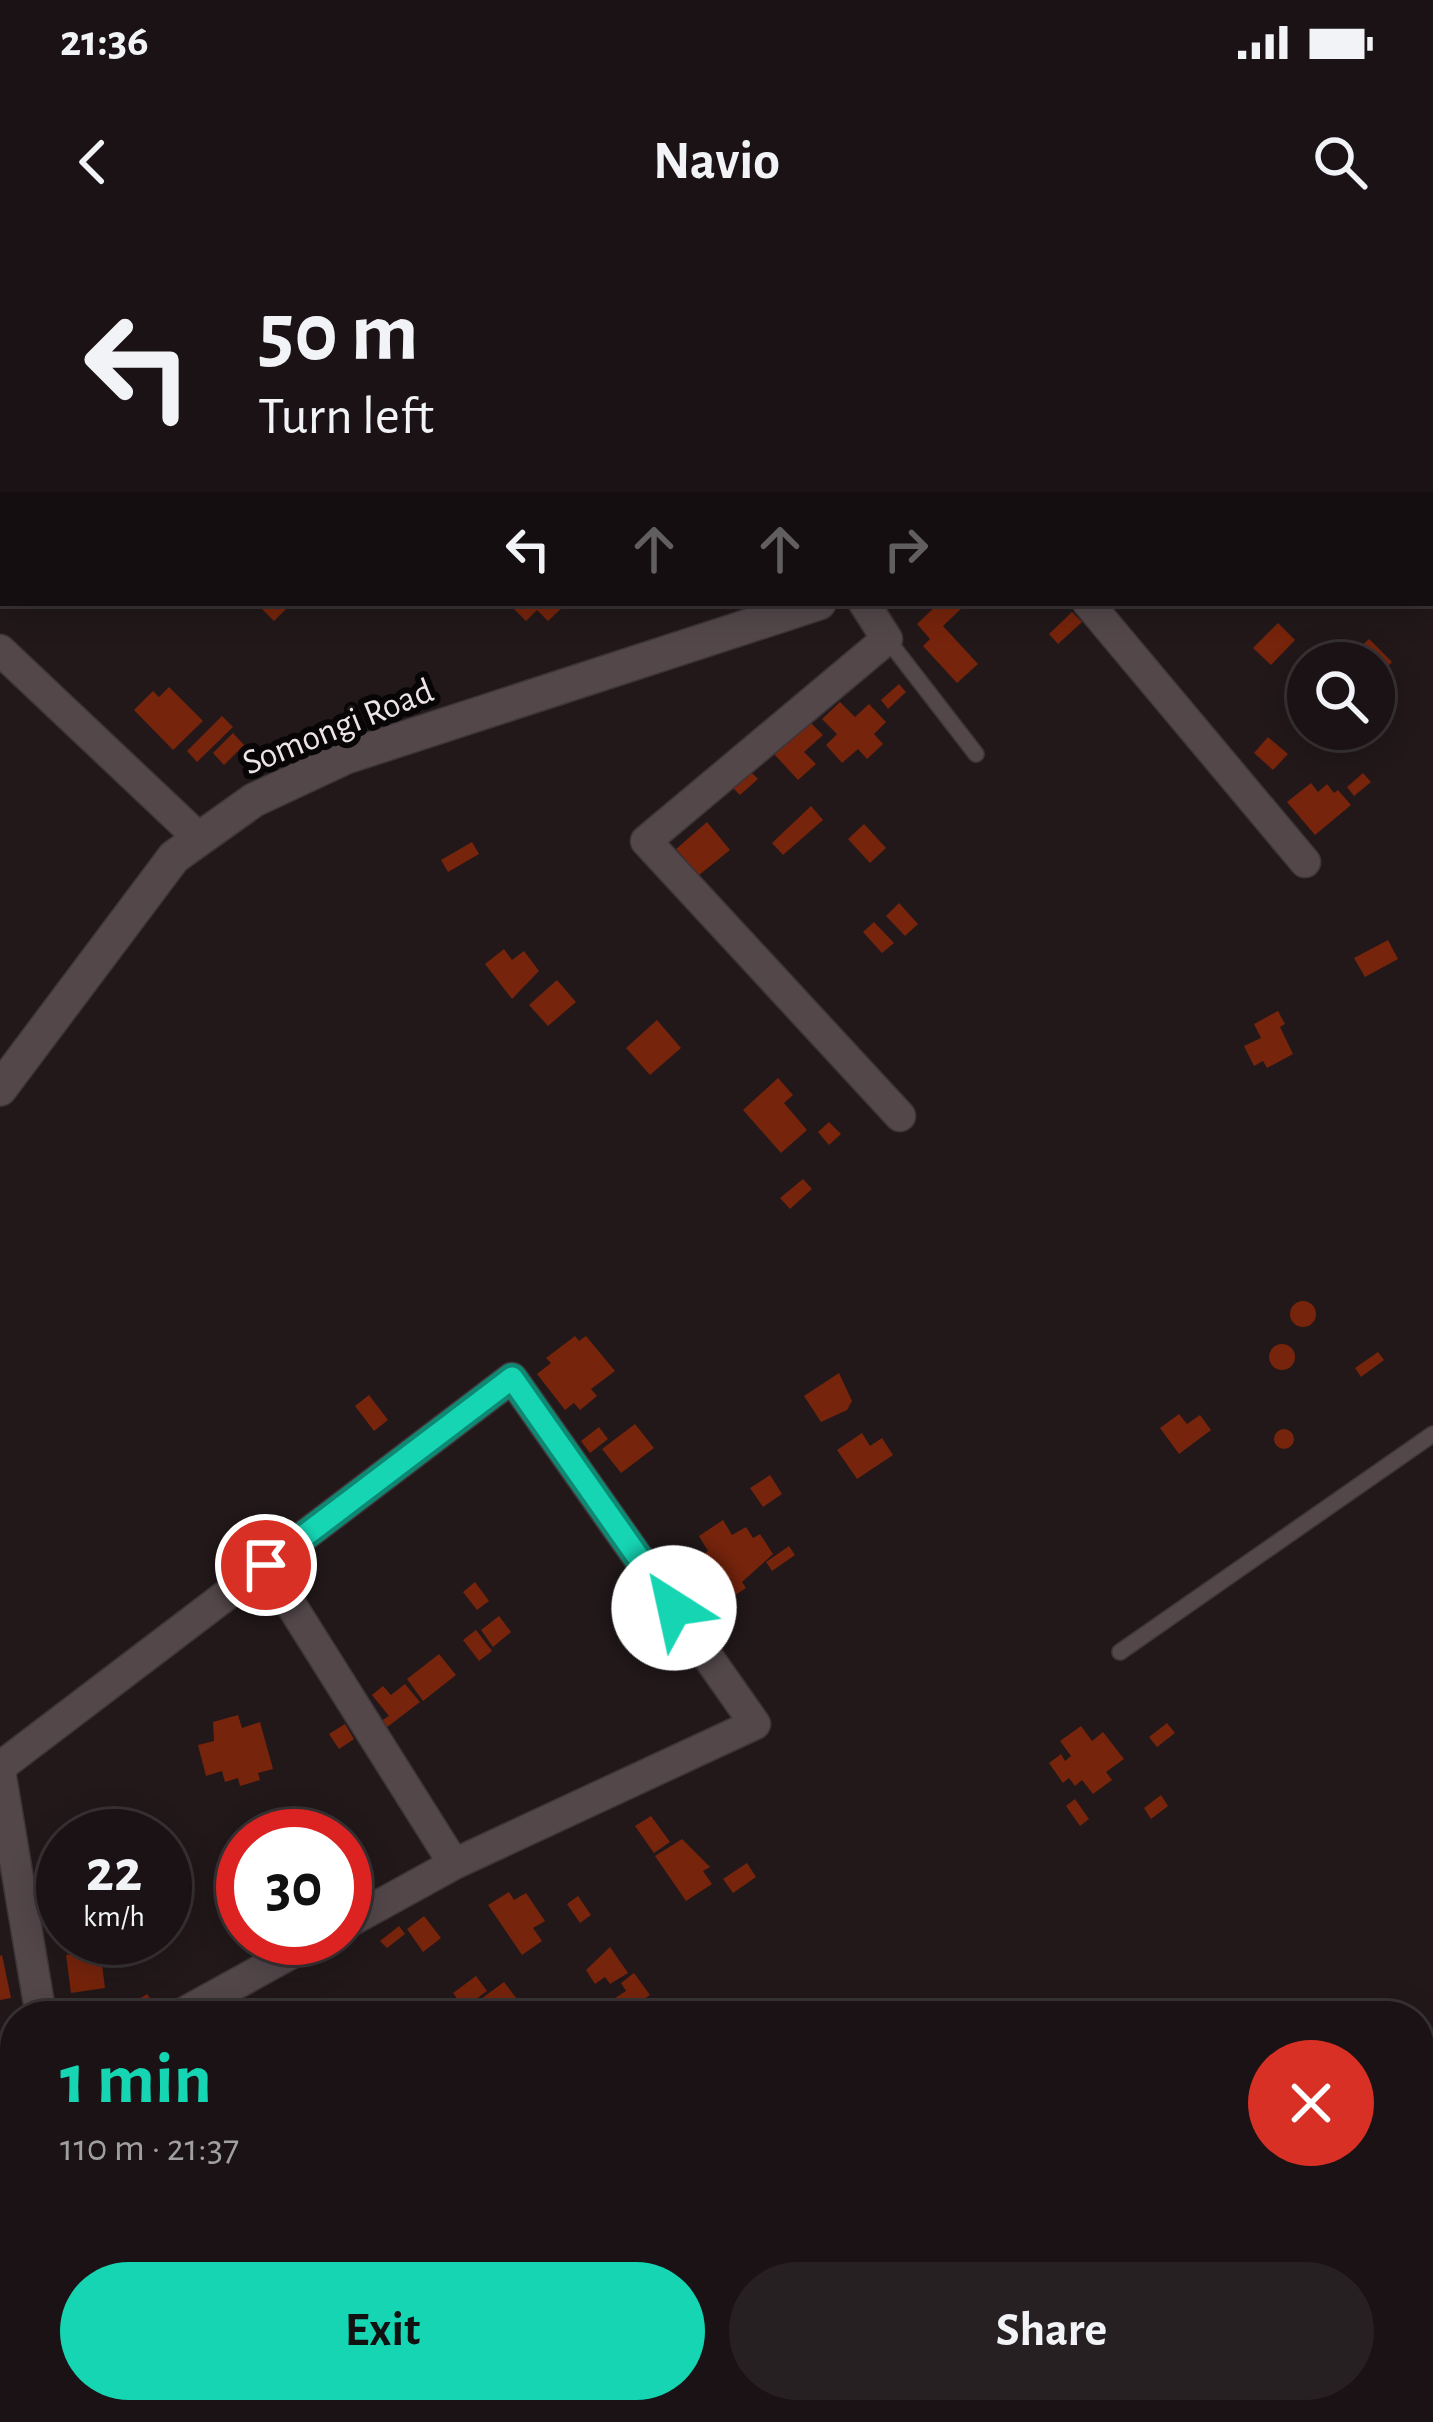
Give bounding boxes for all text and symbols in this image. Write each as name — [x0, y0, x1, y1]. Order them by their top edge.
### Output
text: 21:36 — [60, 19, 149, 64]
icon: back — [60, 129, 126, 195]
icon: search — [1307, 129, 1373, 195]
text: Navio — [653, 135, 780, 189]
icon: left — [60, 288, 216, 444]
text: 50 m — [258, 292, 419, 376]
text: Turn left — [258, 390, 434, 444]
icon: left — [495, 516, 561, 582]
icon: ahead — [621, 516, 687, 582]
icon: ahead — [747, 516, 813, 582]
icon: right — [873, 516, 939, 582]
map controls — [1287, 642, 1395, 750]
button: search — [1287, 642, 1395, 750]
street label: Somongi Road — [238, 672, 438, 782]
pin — [215, 1514, 317, 1616]
icon: arrive — [233, 1532, 299, 1598]
position arrow — [611, 1545, 737, 1671]
speed limit sign: 30 — [216, 1809, 372, 1965]
text: 22 — [86, 1842, 142, 1902]
text: km/h — [83, 1902, 145, 1932]
button: close — [1248, 2040, 1374, 2166]
text: 1 min — [60, 2044, 212, 2116]
text: 110 m · 21:37 — [60, 2129, 239, 2168]
button: Exit — [60, 2262, 705, 2400]
button: Share — [729, 2262, 1374, 2400]

